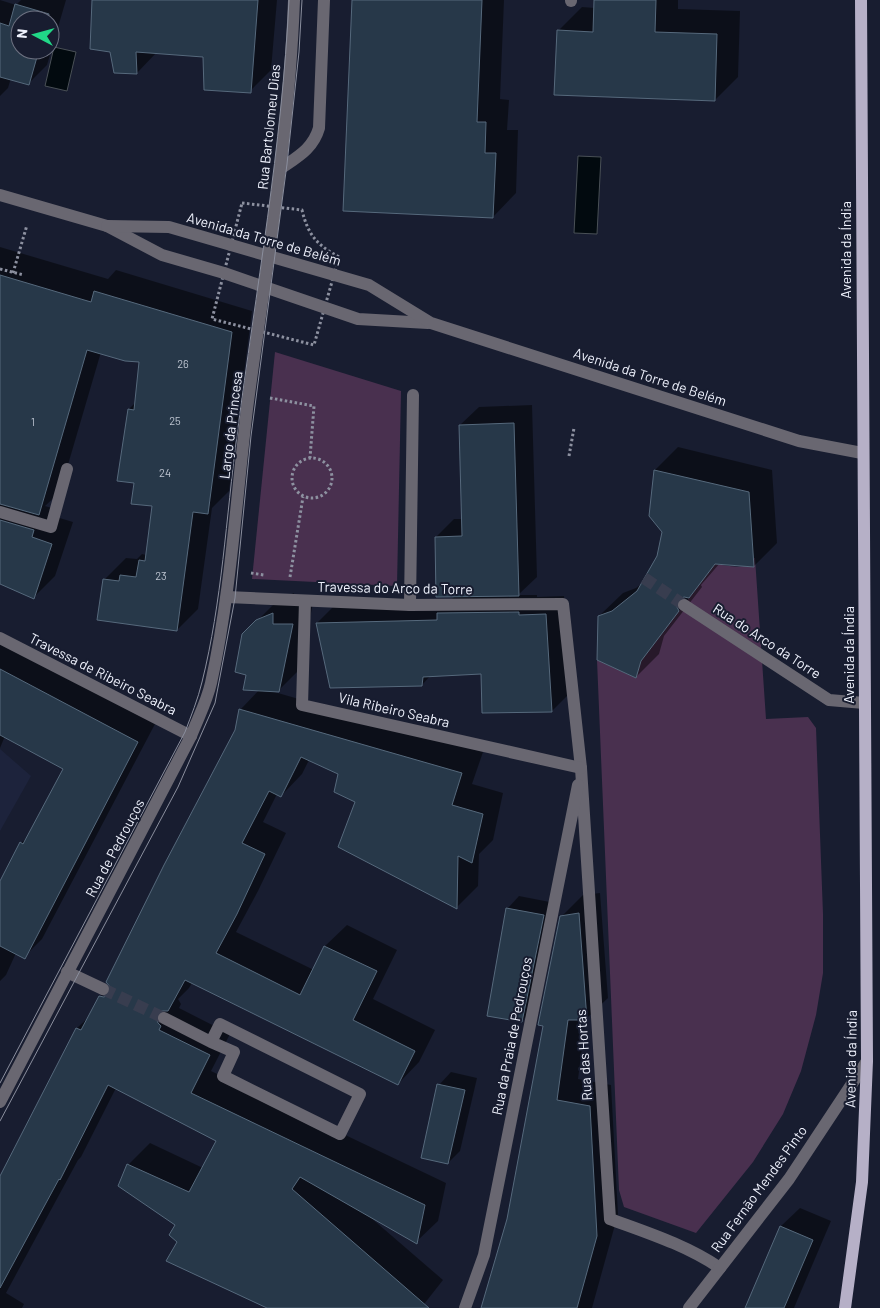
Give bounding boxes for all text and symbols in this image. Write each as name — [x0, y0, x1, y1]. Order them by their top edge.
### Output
north arrow — [10, 10, 60, 60]
text: N — [13, 28, 31, 39]
street label: Rua Bartolomeu Dias — [253, 63, 284, 190]
street label: Avenida da Índia — [837, 201, 854, 299]
street label: Avenida da Torre de Belém — [185, 208, 343, 269]
street label: Avenida da Torre de Belém — [572, 344, 729, 409]
house number: 26 — [177, 357, 189, 370]
street label: Largo da Princesa — [215, 370, 246, 480]
house number: 25 — [169, 414, 181, 427]
house number: 1 — [31, 415, 35, 428]
house number: 24 — [159, 466, 171, 479]
house number: 23 — [155, 569, 167, 582]
street label: Travessa do Arco da Torre — [317, 578, 473, 597]
street label: Rua do Arco da Torre — [710, 599, 824, 682]
street label: Avenida da Índia — [840, 606, 857, 704]
street label: Travessa de Ribeiro Seabra — [27, 629, 180, 718]
street label: Vila Ribeiro Seabra — [337, 688, 451, 731]
street label: Rua de Pedrouços — [82, 795, 148, 900]
street label: Rua da Praia de Pedrouços — [488, 955, 535, 1116]
street label: Rua das Hortas — [572, 1009, 595, 1101]
street label: Avenida da Índia — [841, 1010, 860, 1108]
street label: Rua Fernão Mendes Pinto — [707, 1122, 810, 1255]

